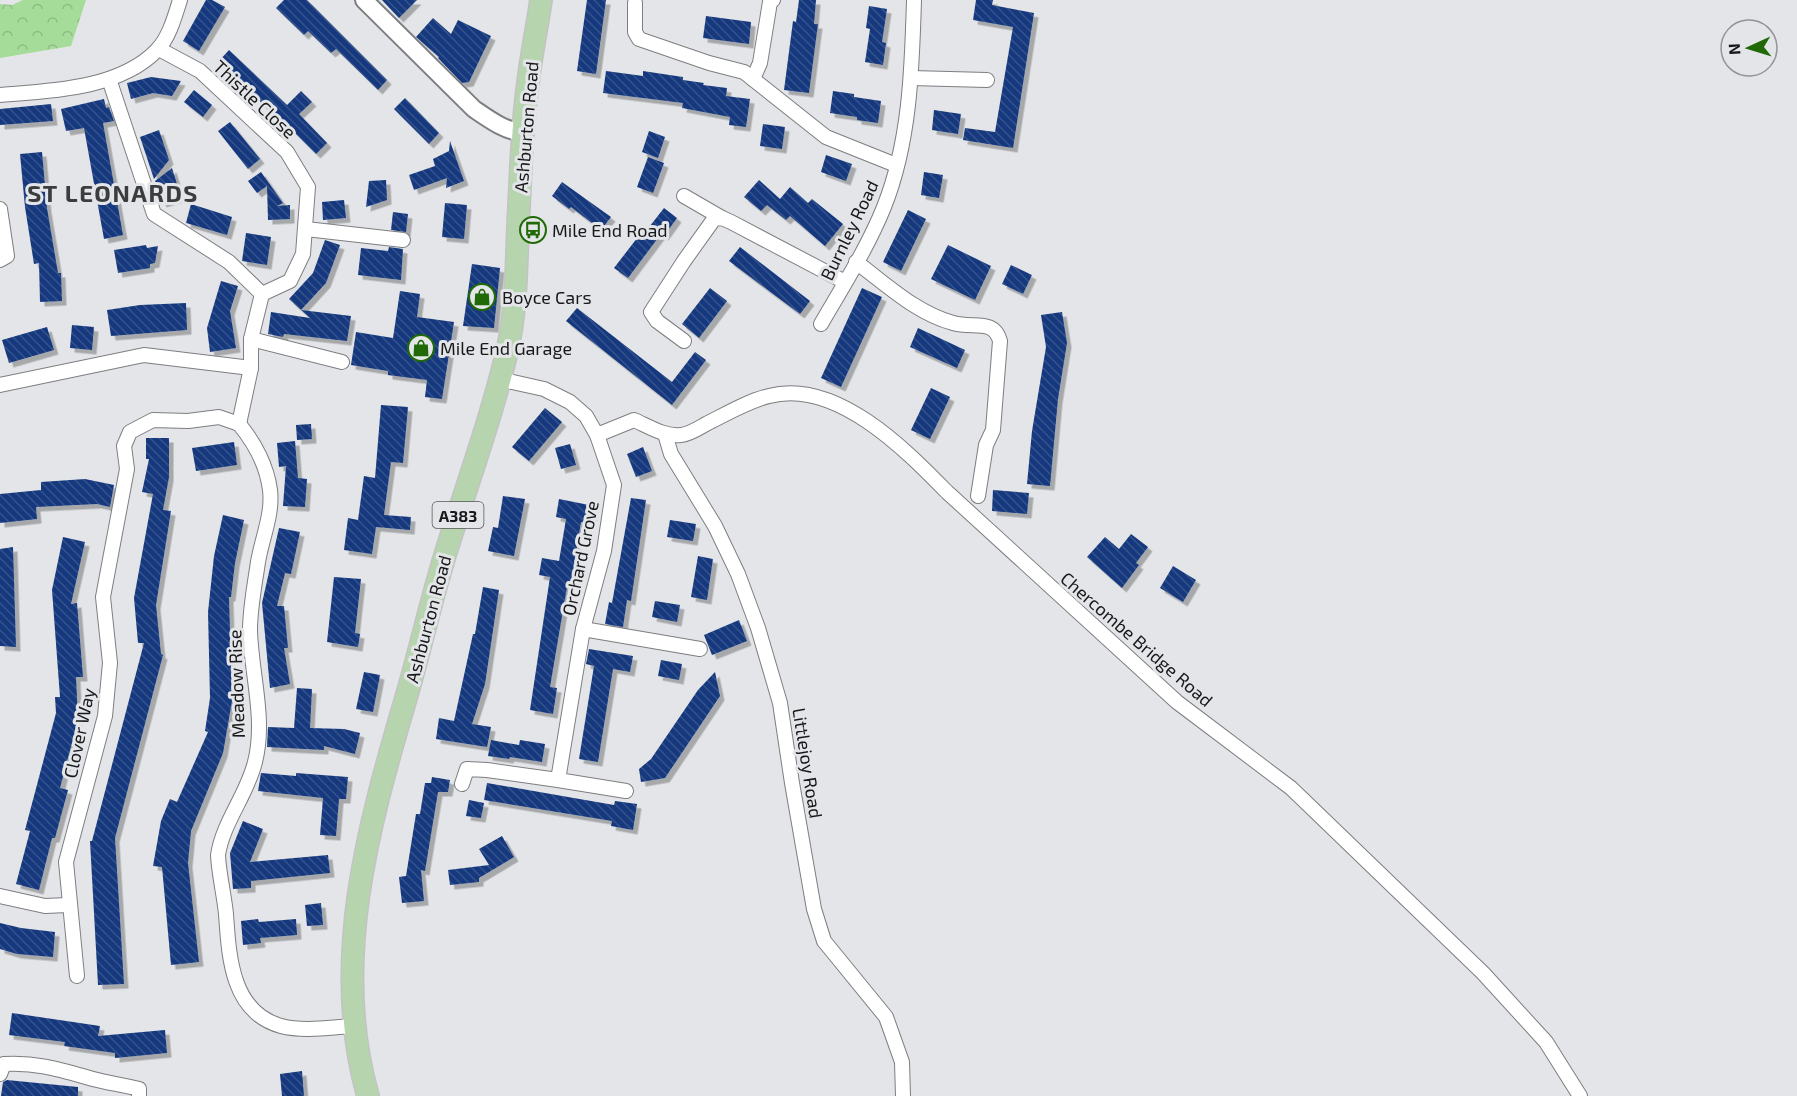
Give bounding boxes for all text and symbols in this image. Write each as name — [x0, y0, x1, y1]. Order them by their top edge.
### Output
north arrow — [1719, 18, 1779, 78]
text: N — [1724, 43, 1743, 56]
street label: Thistle Close — [209, 55, 301, 143]
street label: Ashburton Road — [509, 61, 543, 193]
street label: Burnley Road — [815, 176, 883, 284]
district label: ST LEONARDS — [27, 178, 199, 207]
bus stop icon: Mile End Road — [518, 215, 548, 245]
place label: Mile End Road — [552, 219, 668, 241]
shop icon: Boyce Cars — [467, 282, 497, 312]
place label: Boyce Cars — [502, 286, 592, 308]
shop icon: Mile End Garage — [406, 333, 436, 363]
place label: Mile End Garage — [440, 337, 572, 359]
street label: Orchard Grove — [557, 498, 603, 618]
road number: A383 — [432, 502, 484, 528]
street label: Ashburton Road — [400, 553, 456, 685]
street label: Chercombe Bridge Road — [1056, 567, 1218, 711]
street label: Meadow Rise — [223, 629, 249, 739]
street label: Clover Way — [59, 685, 99, 780]
street label: Littlejoy Road — [788, 706, 828, 820]

